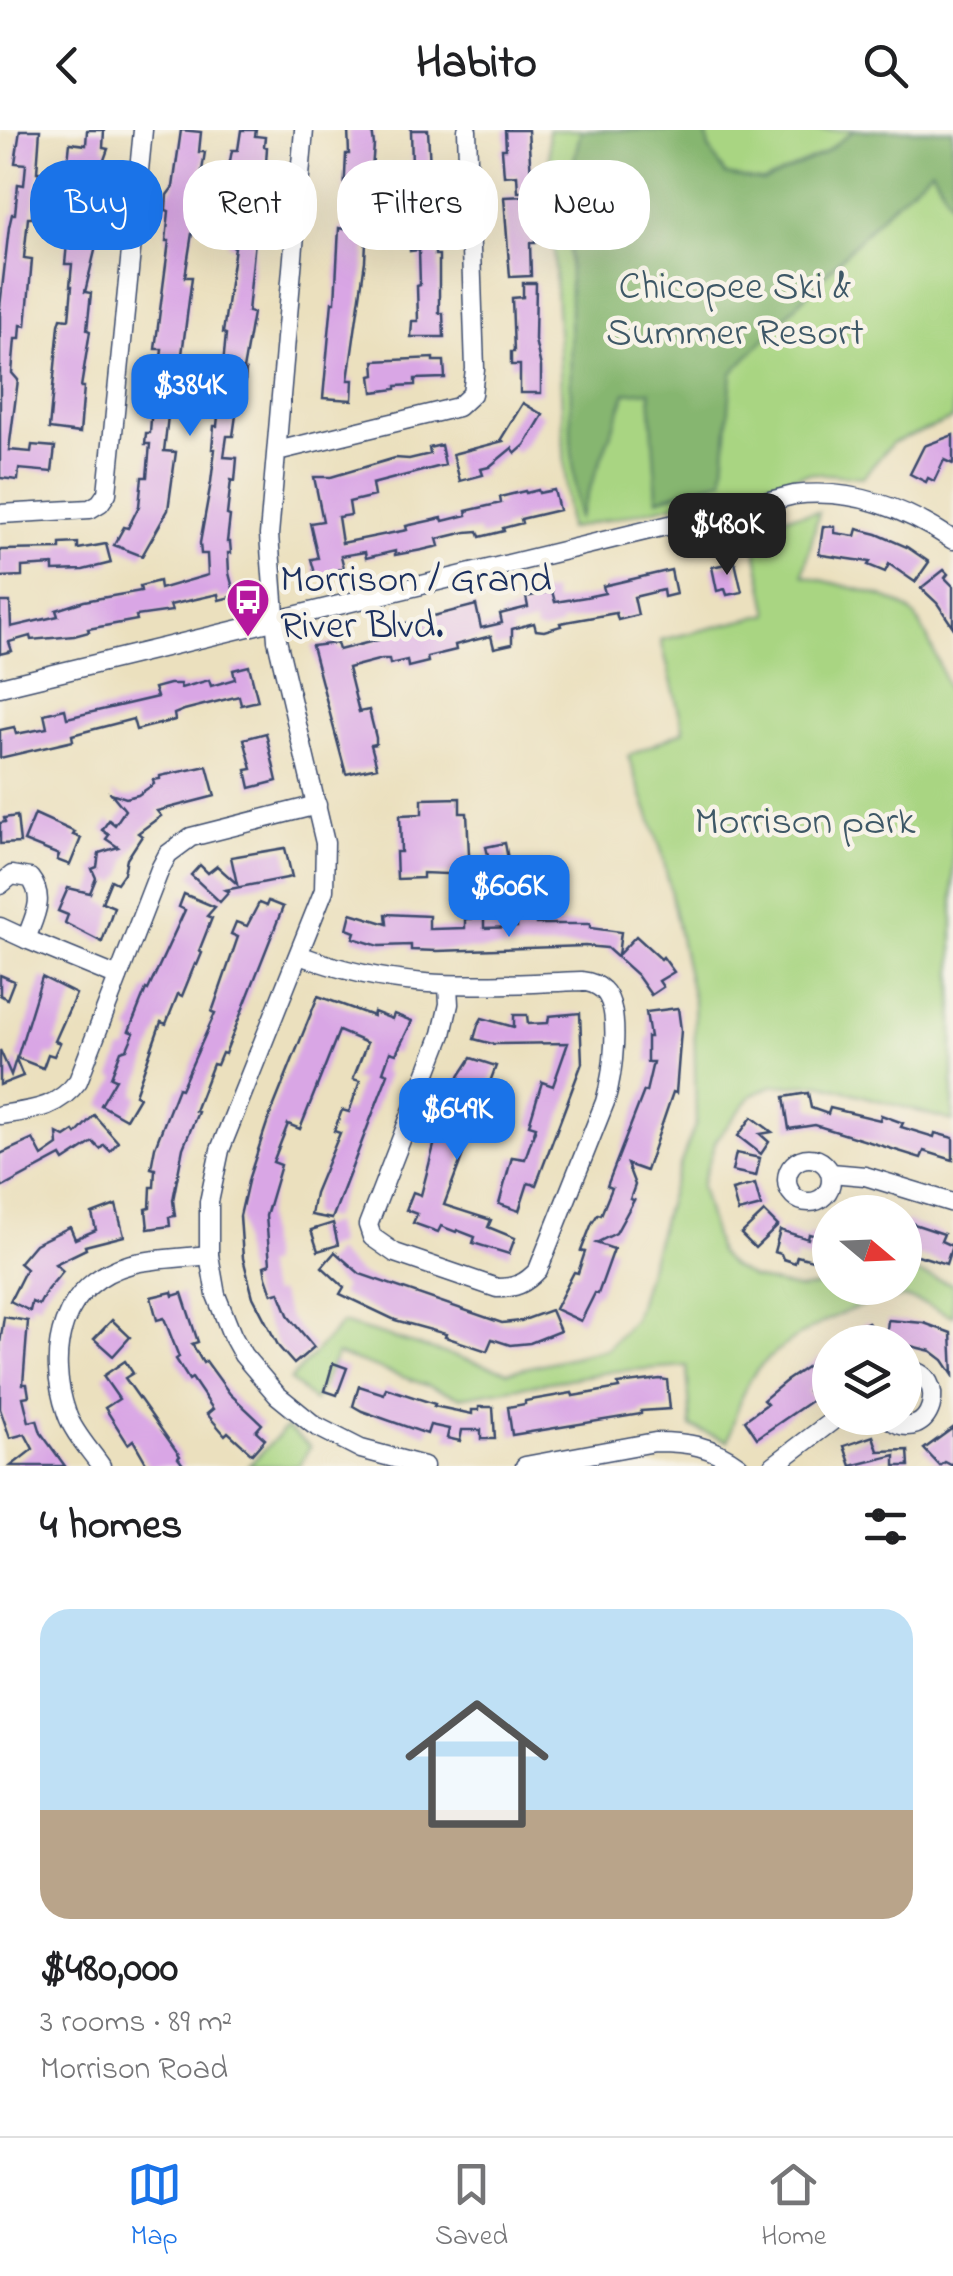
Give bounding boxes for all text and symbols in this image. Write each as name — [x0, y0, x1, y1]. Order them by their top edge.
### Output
text: Habito — [416, 32, 537, 98]
icon: back — [40, 38, 95, 93]
icon: search — [858, 38, 913, 93]
chip: Buy — [30, 160, 163, 250]
chip: Rent — [183, 160, 317, 250]
chip: Filters — [337, 160, 498, 250]
chip: New — [518, 160, 650, 250]
park label: Chicopee Ski & Summer Resort — [606, 259, 864, 364]
pin: $384K — [120, 354, 260, 439]
text: $384K — [153, 363, 227, 410]
pin: $480K — [657, 493, 797, 578]
text: $480K — [690, 502, 764, 549]
place label: Morrison / Grand River Blvd. — [280, 552, 552, 657]
bus stop icon: Morrison / Grand River Blvd. — [225, 577, 271, 638]
park label: Morrison park — [694, 794, 916, 853]
pin: $606K — [439, 855, 579, 940]
text: $606K — [471, 864, 547, 911]
pin: $649K — [387, 1078, 527, 1163]
text: $649K — [421, 1087, 493, 1134]
north arrow — [812, 1195, 922, 1305]
map controls — [812, 1195, 922, 1435]
button: layers — [812, 1325, 922, 1435]
text: 4 homes — [40, 1496, 182, 1557]
icon: filters — [858, 1499, 913, 1554]
icon: home — [387, 1674, 567, 1854]
text: $480,000 — [40, 1939, 178, 2000]
text: 3 rooms · 89 m² — [40, 2000, 232, 2047]
text: Morrison Road — [40, 2047, 228, 2094]
tab: Map — [127, 2157, 182, 2258]
tab: Saved — [435, 2157, 508, 2258]
tab: Home — [761, 2157, 826, 2258]

